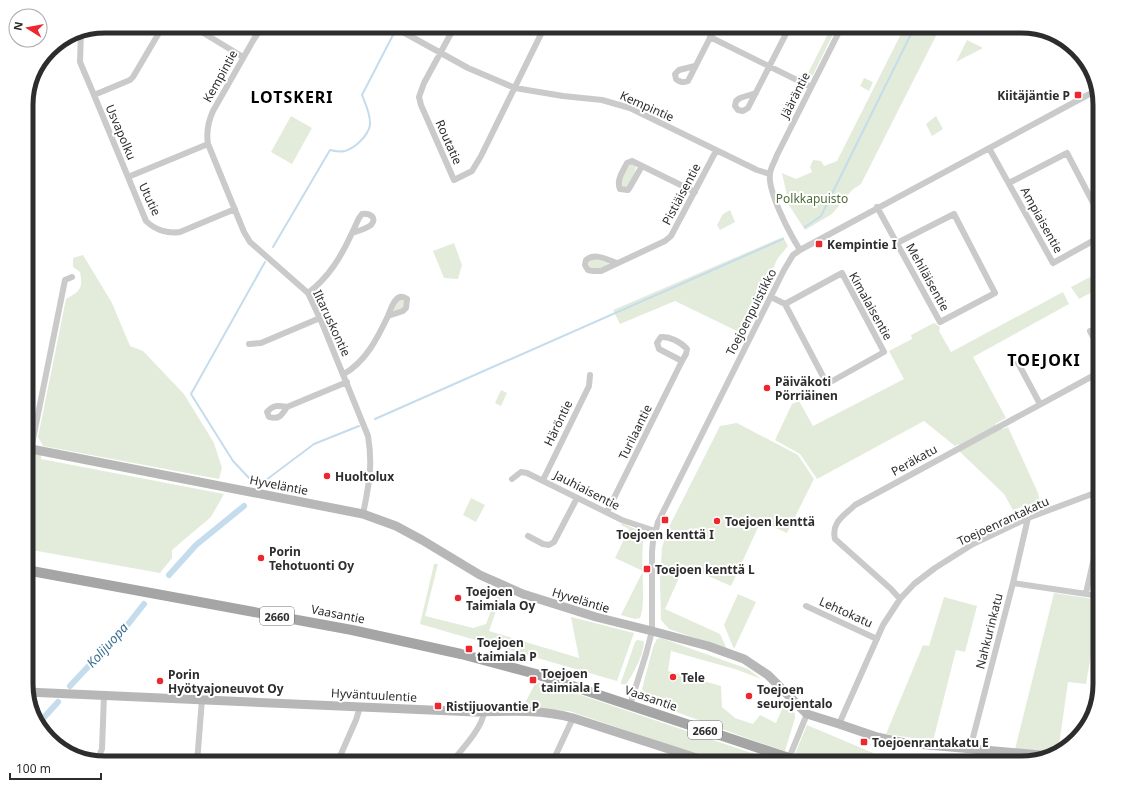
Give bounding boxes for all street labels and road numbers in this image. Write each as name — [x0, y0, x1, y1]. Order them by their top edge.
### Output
street label: Kempintie — [199, 47, 241, 105]
street label: Jääräntie — [776, 69, 814, 122]
street label: Kempintie — [617, 87, 677, 126]
street label: Usvapolku — [102, 102, 140, 162]
street label: Routatie — [432, 117, 466, 167]
street label: Pistiäisentie — [658, 160, 704, 228]
street label: Ututie — [135, 180, 165, 219]
street label: Ampiaisentie — [1017, 184, 1067, 256]
street label: Mehiläisentie — [902, 240, 954, 314]
street label: Toejoenpuistikko — [722, 266, 780, 358]
street label: Kimalaisentie — [845, 269, 897, 343]
street label: Iltaruskontie — [309, 287, 355, 359]
street label: Häröntie — [540, 397, 577, 449]
street label: Turilaantie — [614, 401, 656, 463]
street label: Peräkatu — [888, 440, 940, 480]
street label: Jauhiaisentie — [550, 466, 623, 514]
street label: Hyveläntie — [248, 471, 310, 499]
street label: Toejoenrantakatu — [954, 492, 1052, 550]
street label: Hyveläntie — [550, 583, 612, 617]
street label: Nahkurinkatu — [971, 591, 1007, 671]
street label: Lehtokatu — [817, 593, 875, 631]
street label: Vaasantie — [310, 600, 367, 628]
road number: 2660 — [260, 607, 294, 625]
street label: Vaasantie — [622, 681, 680, 715]
street label: Hyväntuulentie — [331, 684, 418, 706]
road number: 2660 — [688, 721, 722, 739]

